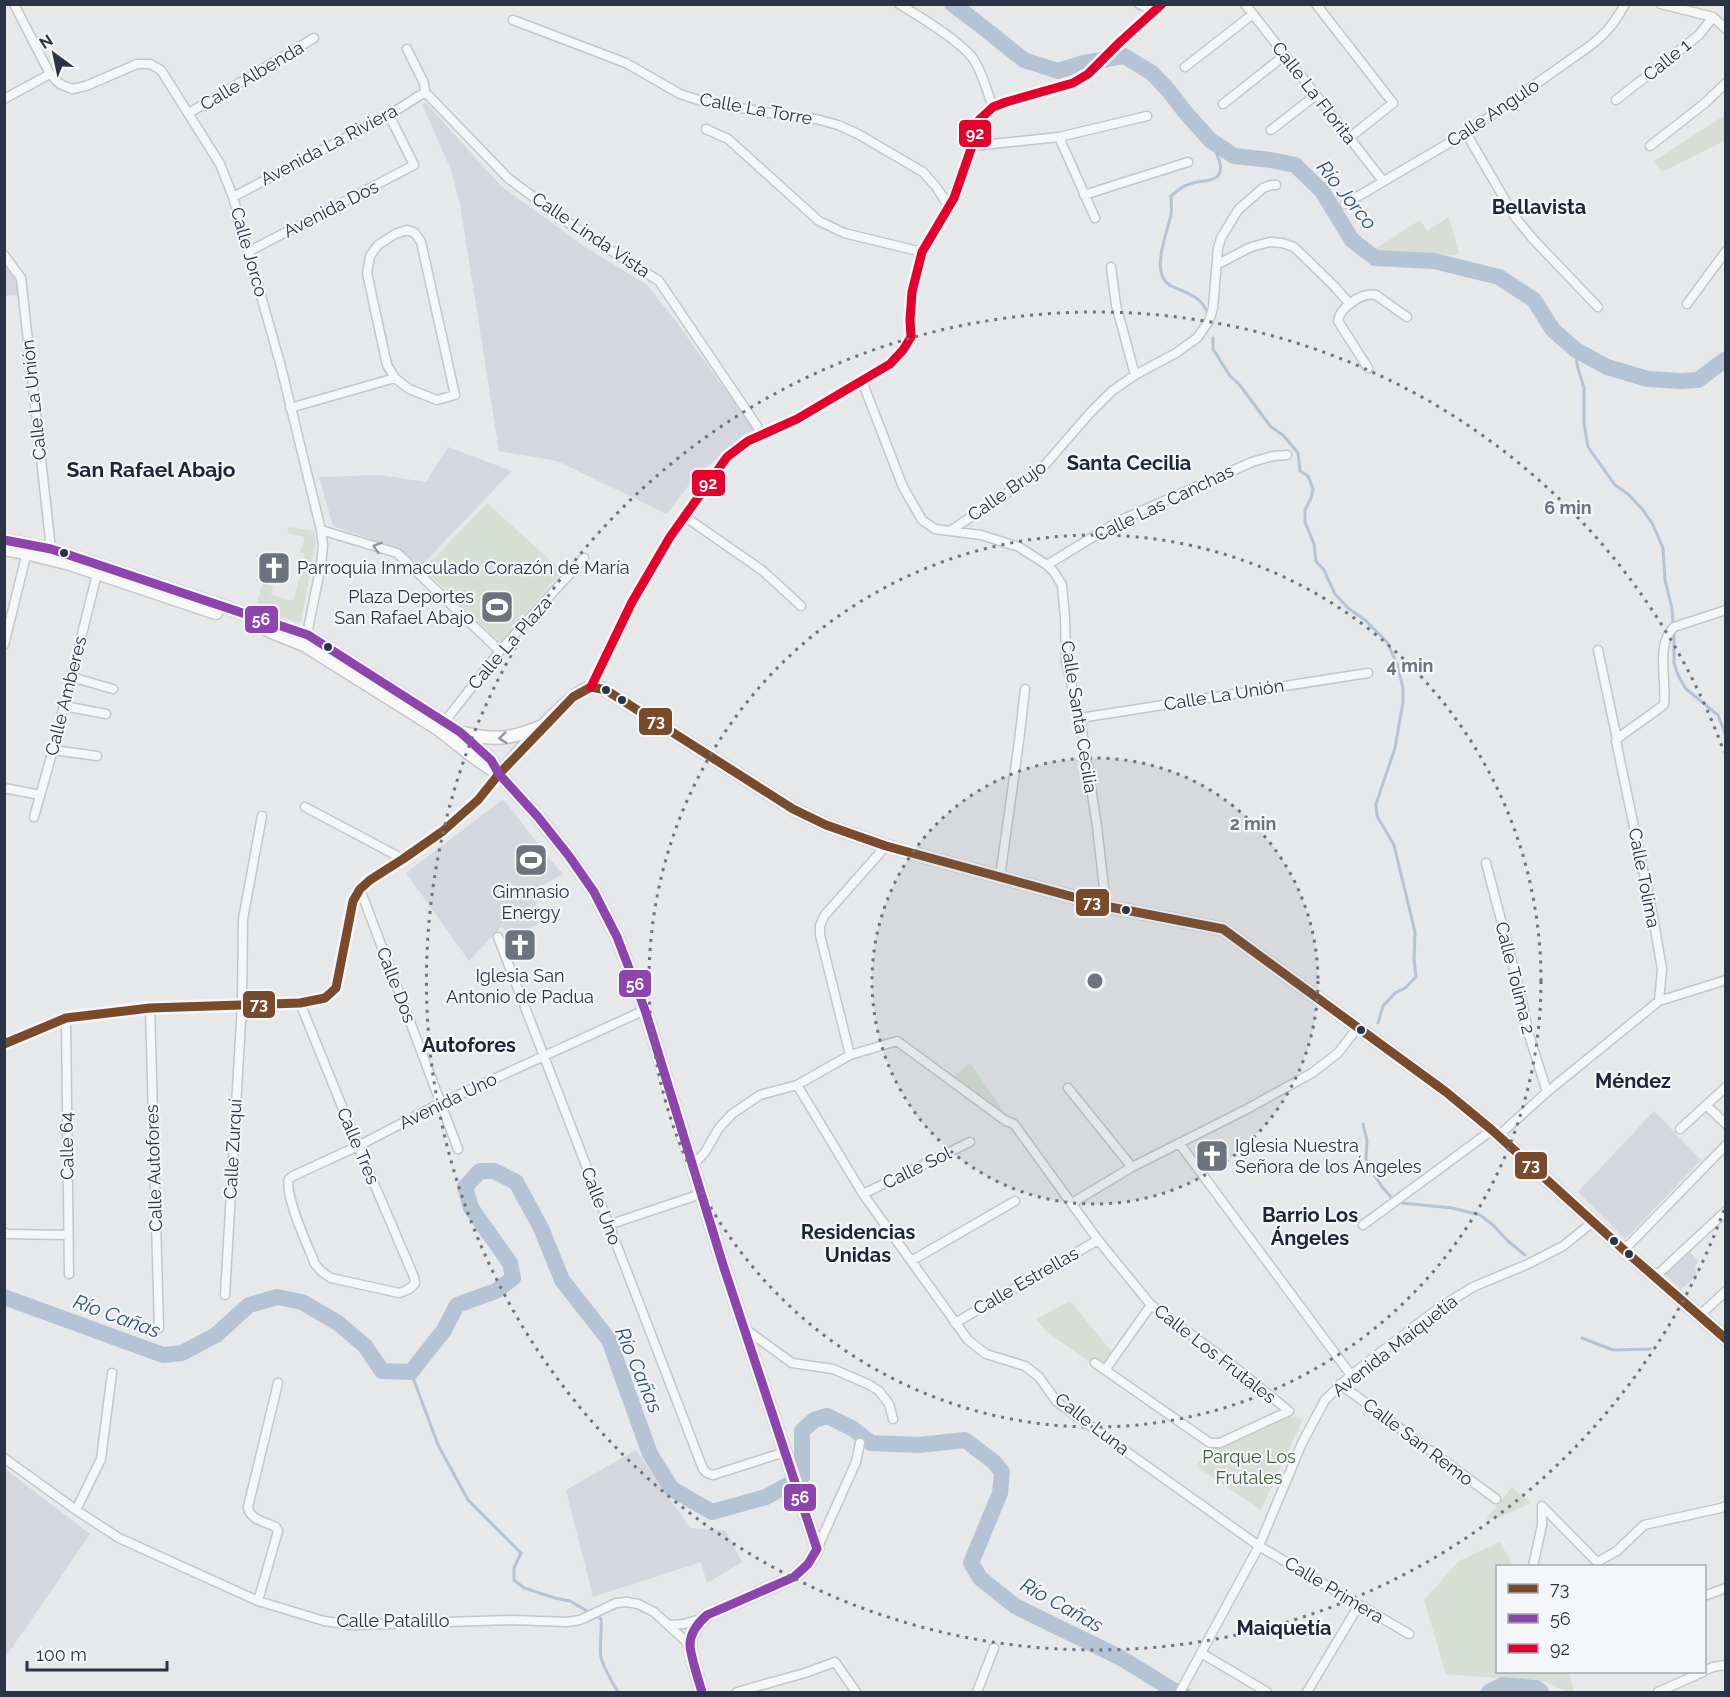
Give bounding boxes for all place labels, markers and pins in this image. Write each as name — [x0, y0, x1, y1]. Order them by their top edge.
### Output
unlabelled marker — [58, 547, 70, 559]
church icon: Parroquia Inmaculado Corazón de María — [256, 550, 292, 586]
place label: Parroquia Inmaculado Corazón de María — [297, 557, 630, 578]
place label: Plaza Deportes San Rafael Abajo — [334, 586, 474, 628]
sports icon: Plaza Deportes San Rafael Abajo — [479, 589, 515, 625]
unlabelled marker — [322, 641, 334, 653]
unlabelled marker — [600, 684, 612, 696]
unlabelled marker — [616, 694, 628, 706]
sports icon: Gimnasio Energy — [513, 842, 549, 878]
place label: Gimnasio Energy — [493, 881, 570, 923]
unlabelled marker — [1120, 904, 1132, 916]
church icon: Iglesia San Antonio de Padua — [502, 927, 538, 963]
place label: Iglesia San Antonio de Padua — [446, 965, 594, 1007]
centre of rings — [1085, 971, 1105, 991]
unlabelled marker — [1355, 1024, 1367, 1036]
place label: Iglesia Nuestra Señora de los Ángeles — [1235, 1135, 1422, 1177]
church icon: Iglesia Nuestra Señora de los Ángeles — [1194, 1138, 1230, 1174]
unlabelled marker — [1608, 1235, 1620, 1247]
unlabelled marker — [1623, 1248, 1635, 1260]

